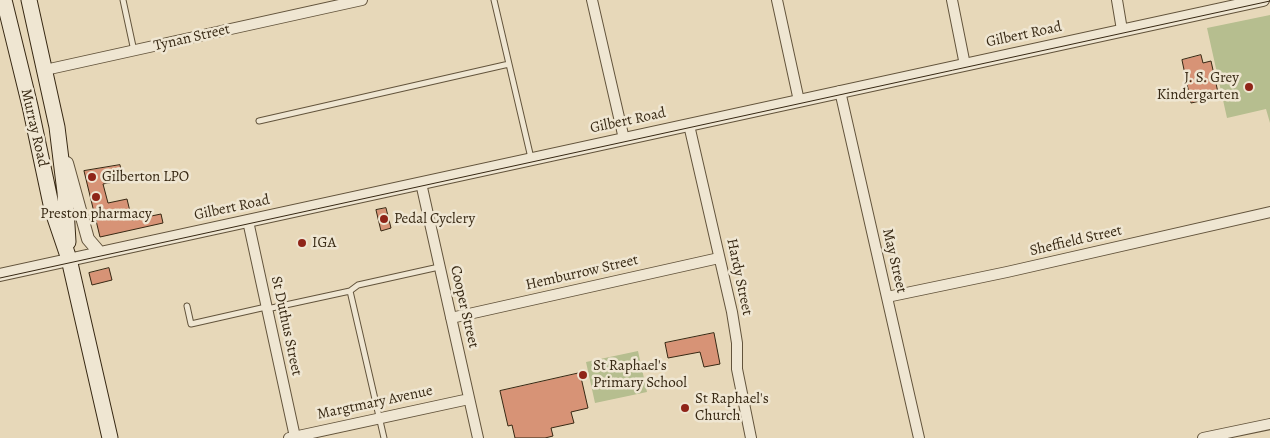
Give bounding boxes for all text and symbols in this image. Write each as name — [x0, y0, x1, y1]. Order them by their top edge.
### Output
street label: Gilbert Road — [985, 18, 1063, 52]
street label: Tynan Street — [152, 21, 232, 55]
place label: J. S. Grey Kindergarten — [1157, 69, 1239, 104]
marker: J. S. Grey Kindergarten — [1243, 81, 1255, 93]
street label: Murray Road — [16, 87, 52, 169]
street label: Gilbert Road — [589, 104, 667, 138]
place label: Gilberton LPO — [102, 168, 189, 186]
marker: Gilberton LPO — [86, 171, 98, 183]
marker: Preston pharmacy — [90, 191, 102, 203]
street label: Gilbert Road — [193, 191, 271, 225]
place label: Preston pharmacy — [40, 205, 152, 223]
place label: Pedal Cyclery — [394, 210, 475, 228]
marker: Pedal Cyclery — [378, 213, 390, 225]
street label: Sheffield Street — [1028, 222, 1124, 260]
street label: May Street — [878, 227, 910, 295]
place label: IGA — [312, 234, 336, 252]
marker: IGA — [296, 237, 308, 249]
street label: Hardy Street — [722, 237, 756, 317]
street label: Hemburrow Street — [524, 251, 640, 295]
street label: Cooper Street — [446, 264, 482, 350]
street label: St Duthus Street — [267, 274, 305, 378]
place label: St Raphael's Primary School — [593, 357, 687, 392]
marker: St Raphael's Primary School — [577, 369, 589, 381]
street label: Margtmary Avenue — [316, 382, 434, 424]
place label: St Raphael's Church — [695, 390, 769, 425]
marker: St Raphael's Church — [679, 402, 691, 414]

